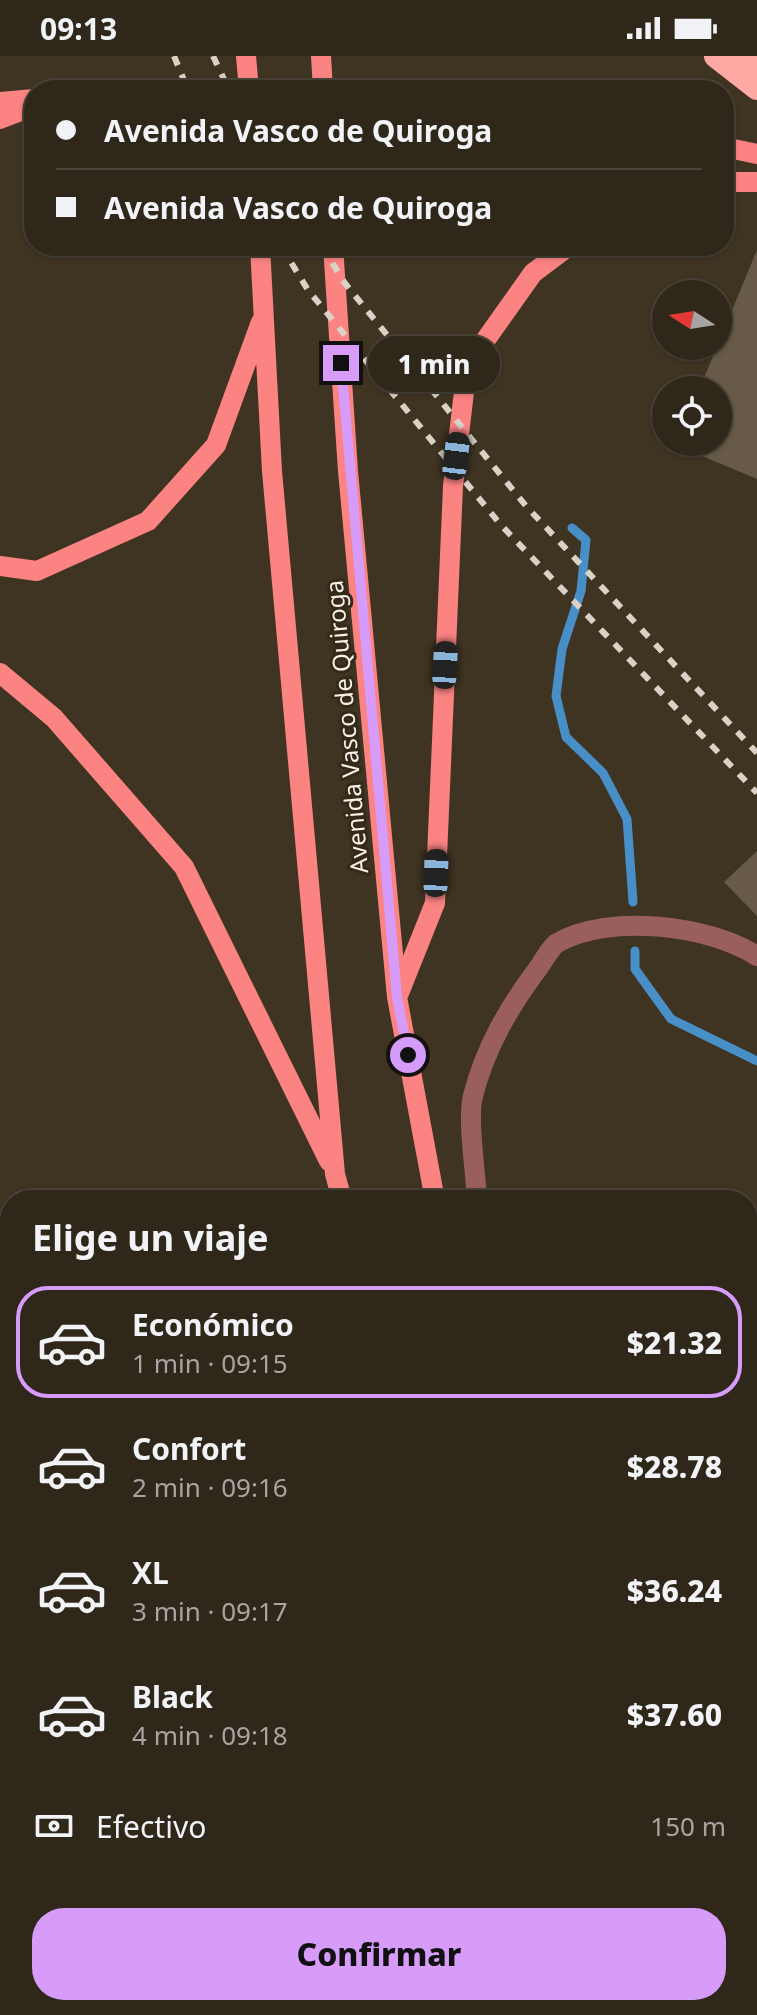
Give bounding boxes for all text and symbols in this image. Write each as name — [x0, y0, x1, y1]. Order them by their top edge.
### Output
text: 09:13 — [40, 8, 117, 49]
text: Avenida Vasco de Quiroga — [104, 110, 492, 151]
text: Avenida Vasco de Quiroga — [104, 187, 492, 228]
north arrow — [652, 280, 732, 360]
map controls — [652, 280, 732, 456]
callout: 1 min — [369, 335, 501, 391]
route end — [323, 345, 359, 381]
text: 1 min — [398, 346, 470, 382]
button: locate — [652, 376, 732, 456]
car — [441, 431, 471, 481]
street label: Avenida Vasco de Quiroga — [317, 579, 375, 875]
car — [432, 640, 458, 690]
car — [423, 849, 449, 897]
route start — [390, 1037, 426, 1073]
text: Elige un viaje — [32, 1213, 269, 1262]
text: Económico — [132, 1304, 294, 1345]
icon: car — [36, 1306, 108, 1378]
text: $21.32 — [627, 1322, 722, 1363]
text: 1 min · 09:15 — [132, 1345, 288, 1381]
text: Confort — [132, 1428, 246, 1469]
icon: car — [36, 1430, 108, 1502]
text: $28.78 — [627, 1446, 722, 1487]
text: 2 min · 09:16 — [132, 1469, 288, 1505]
text: XL — [132, 1552, 169, 1593]
icon: car — [36, 1554, 108, 1626]
text: $36.24 — [627, 1570, 722, 1611]
text: 3 min · 09:17 — [132, 1593, 288, 1629]
text: Black — [132, 1676, 213, 1717]
icon: car — [36, 1678, 108, 1750]
text: $37.60 — [627, 1694, 722, 1735]
text: 4 min · 09:18 — [132, 1717, 288, 1753]
icon: cash — [32, 1804, 76, 1848]
text: Efectivo — [96, 1806, 206, 1847]
text: 150 m — [650, 1808, 726, 1844]
button: Confirmar — [32, 1908, 726, 2000]

